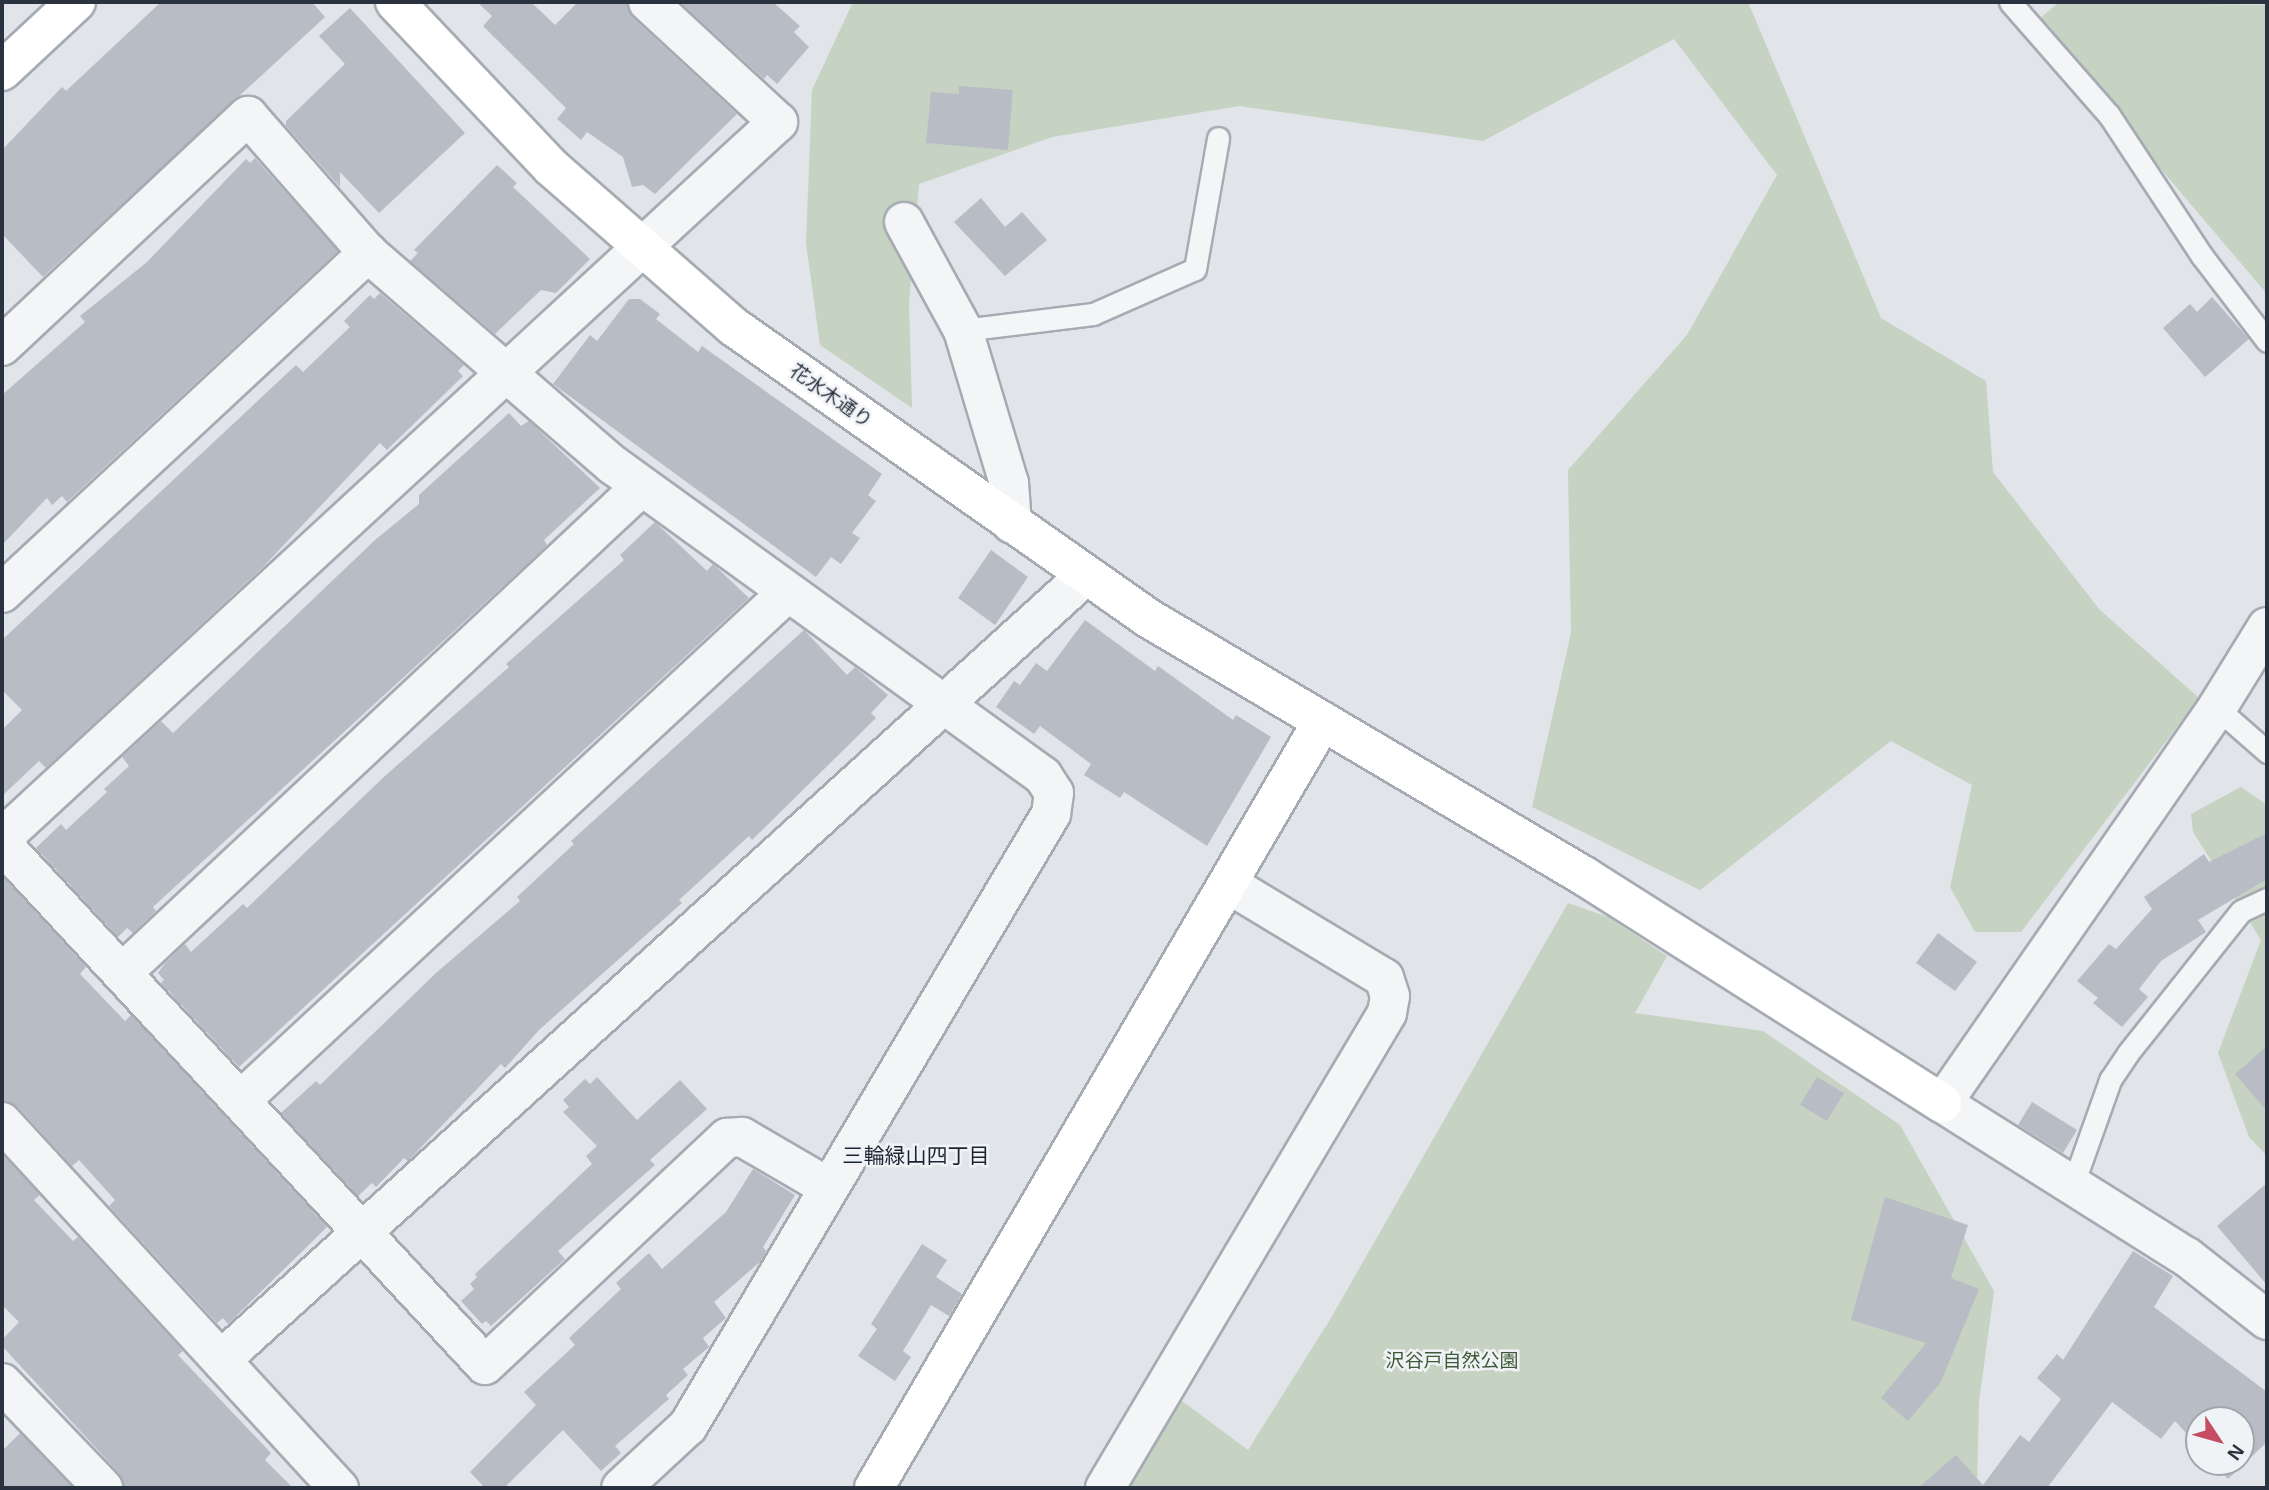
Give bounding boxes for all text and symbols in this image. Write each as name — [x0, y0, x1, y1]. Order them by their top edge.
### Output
street label: 花水木通り — [786, 359, 876, 433]
district label: 三輪緑山四丁目 — [843, 1143, 989, 1169]
park label: 沢谷戸自然公園 — [1386, 1350, 1518, 1372]
north arrow — [2185, 1406, 2255, 1476]
text: N — [2223, 1441, 2248, 1464]

